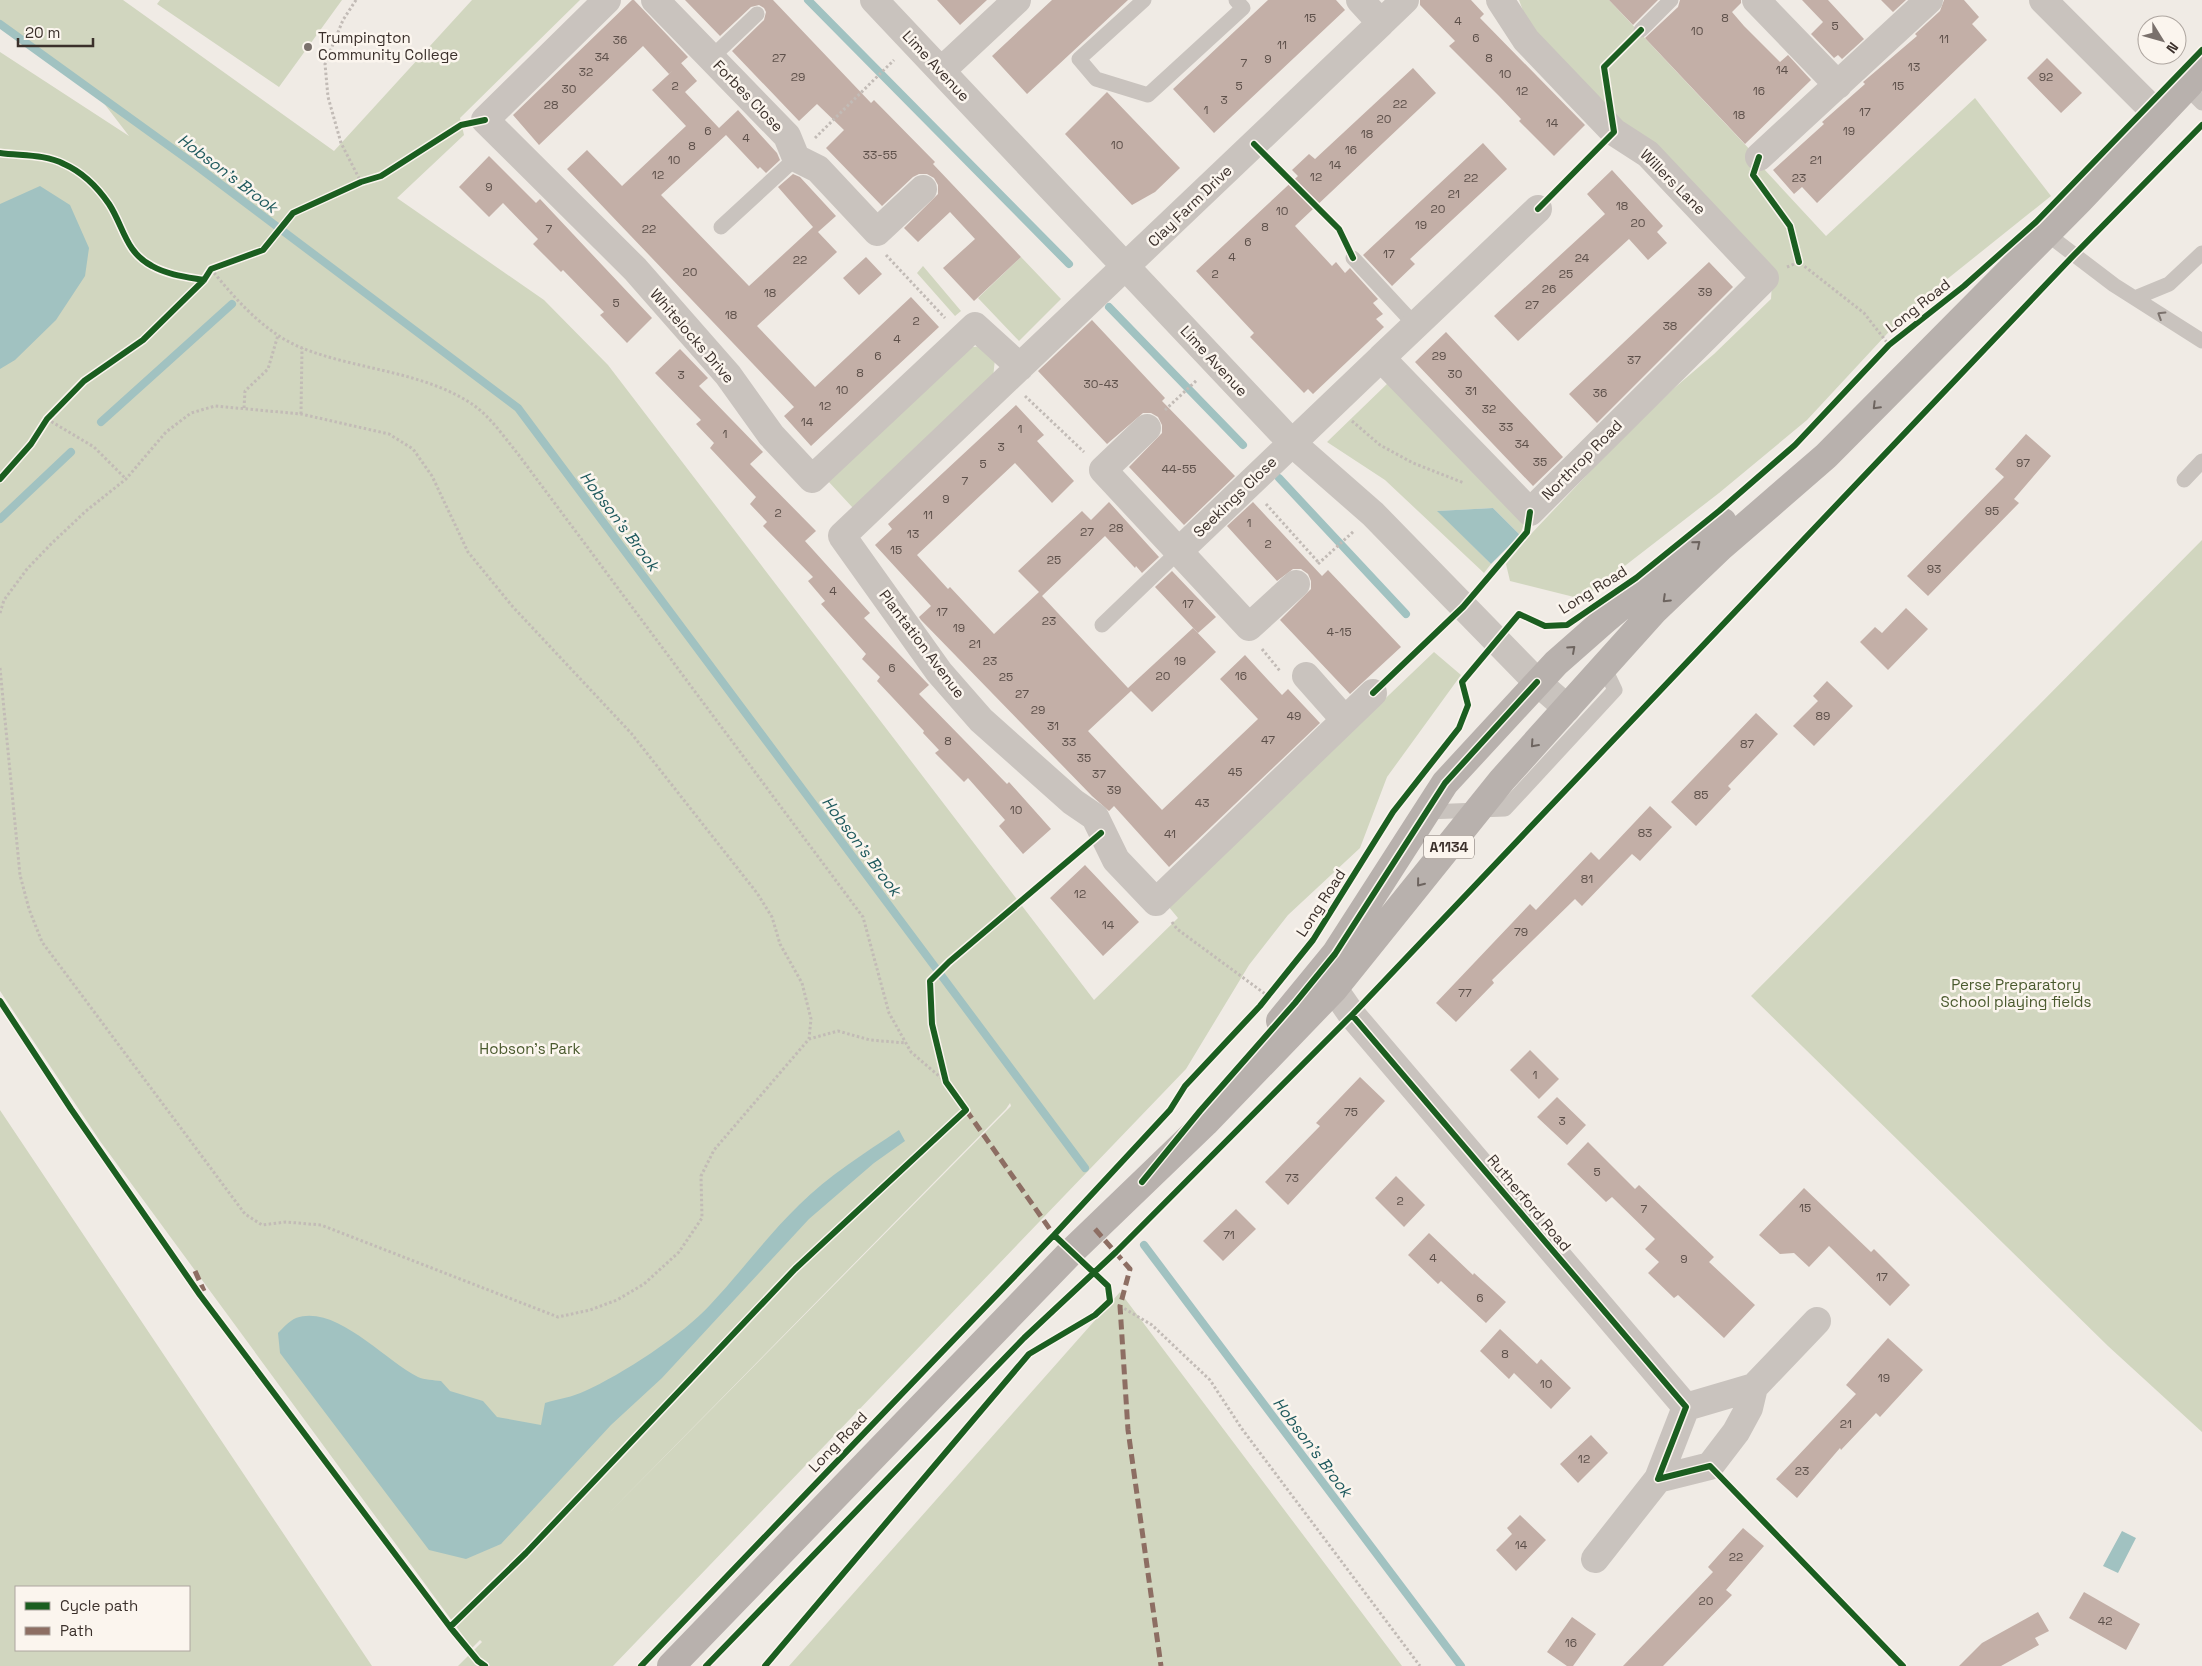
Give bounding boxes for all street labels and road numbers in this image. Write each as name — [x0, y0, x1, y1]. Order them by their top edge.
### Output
street label: Lime Avenue — [899, 26, 974, 105]
street label: Forbes Close — [709, 56, 787, 136]
street label: Willers Lane — [1637, 145, 1710, 219]
street label: Clay Farm Drive — [1144, 161, 1236, 251]
street label: Long Road — [1882, 274, 1954, 337]
street label: Whitelocks Drive — [646, 285, 739, 387]
street label: Lime Avenue — [1177, 321, 1252, 400]
street label: Northrop Road — [1537, 415, 1626, 504]
street label: Seekings Close — [1189, 452, 1280, 541]
street label: Long Road — [1555, 561, 1630, 618]
street label: Plantation Avenue — [875, 586, 969, 702]
road number: A1134 — [1424, 836, 1474, 859]
street label: Long Road — [1292, 865, 1349, 940]
street label: Rutherford Road — [1483, 1150, 1575, 1255]
street label: Long Road — [804, 1407, 871, 1476]

